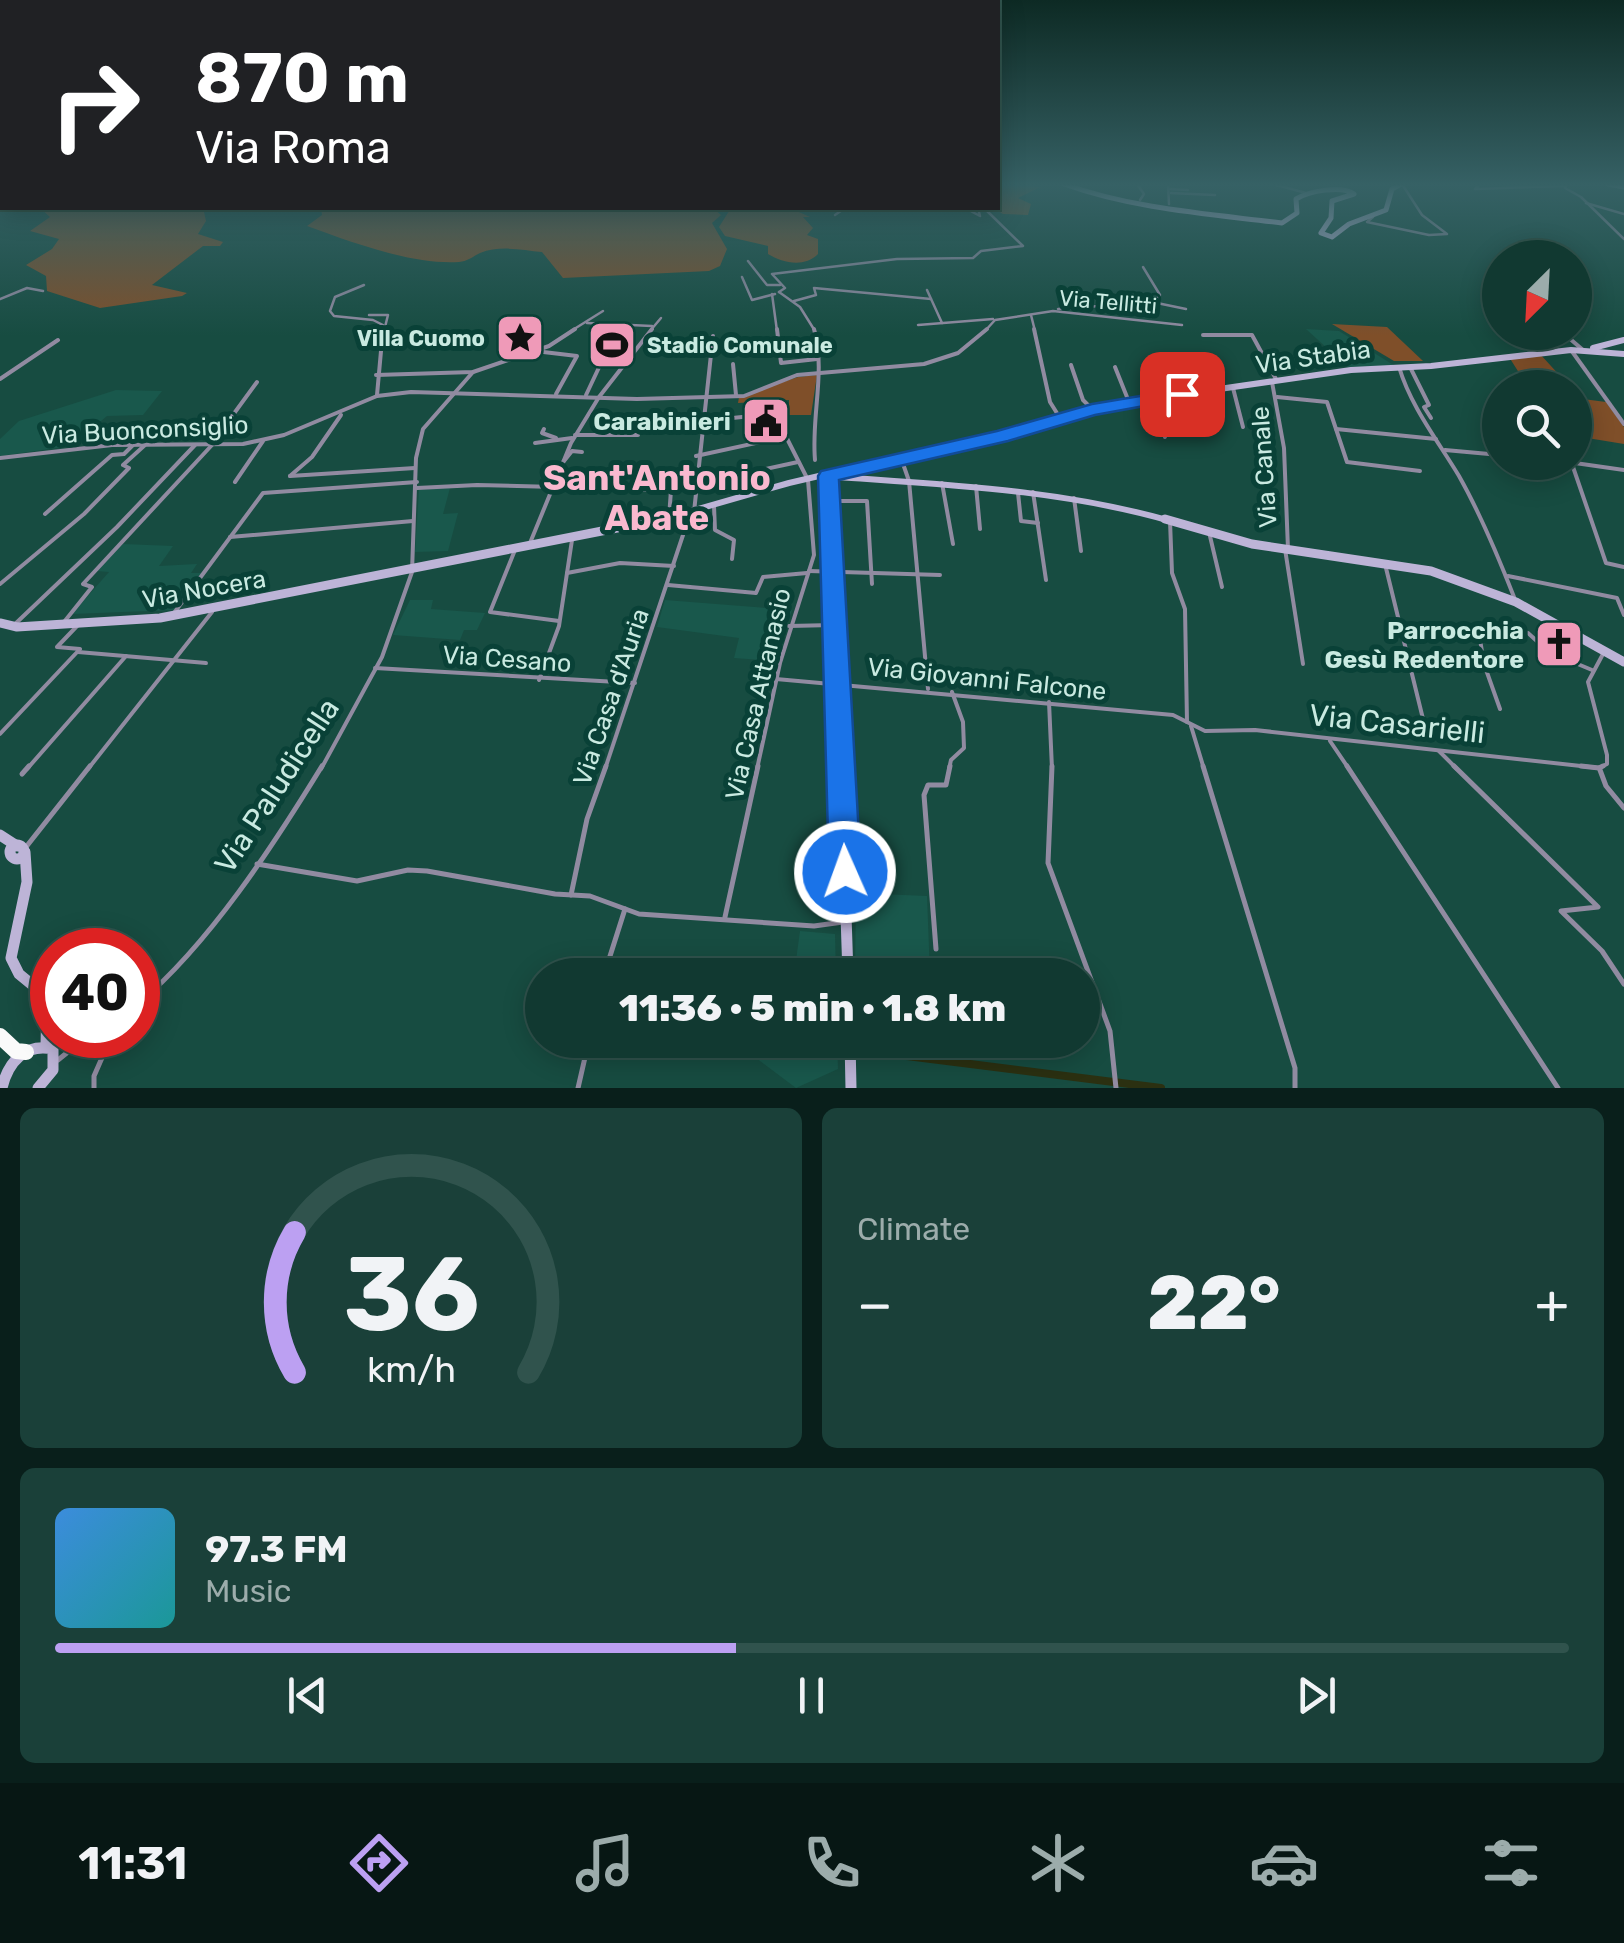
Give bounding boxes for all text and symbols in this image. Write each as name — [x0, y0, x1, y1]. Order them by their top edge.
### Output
text: 870 m — [195, 37, 409, 120]
icon: right — [30, 40, 160, 170]
text: Via Roma — [195, 121, 391, 174]
north arrow — [1482, 240, 1592, 350]
map controls — [1482, 240, 1592, 480]
street label: Via Tellitti — [1058, 284, 1158, 320]
place icon: Villa Cuomo — [494, 312, 546, 364]
sports icon: Stadio Comunale — [586, 319, 638, 371]
place label: Villa Cuomo — [357, 325, 485, 352]
place label: Stadio Comunale — [647, 332, 833, 359]
street label: Via Stabia — [1253, 335, 1373, 379]
pin — [1140, 352, 1225, 437]
icon: arrive — [1155, 367, 1210, 422]
button: search — [1482, 370, 1592, 480]
public building icon: Carabinieri — [740, 395, 792, 447]
street label: Via Canale — [1245, 405, 1283, 529]
place label: Carabinieri — [593, 407, 731, 436]
street label: Via Buonconsiglio — [41, 410, 249, 450]
district label: Sant'Antonio Abate — [543, 457, 771, 539]
street label: Via Nocera — [140, 564, 268, 614]
street label: Via Casa Attanasio — [720, 585, 796, 803]
street label: Via Casa d'Auria — [567, 605, 655, 789]
place label: Parrocchia Gesù Redentore — [1324, 616, 1524, 674]
church icon: Parrocchia Gesù Redentore — [1533, 618, 1585, 670]
street label: Via Cesano — [442, 640, 572, 678]
street label: Via Giovanni Falcone — [866, 652, 1108, 706]
street label: Via Paludicella — [207, 692, 347, 880]
street label: Via Casarielli — [1307, 697, 1487, 751]
position arrow — [793, 820, 897, 924]
speed limit sign: 40 — [30, 928, 160, 1058]
text: 11:36 · 5 min · 1.8 km — [619, 985, 1006, 1031]
text: Climate — [857, 1210, 970, 1248]
text: 36 — [343, 1233, 479, 1356]
text: 22° — [1147, 1259, 1280, 1348]
text: − — [857, 1272, 893, 1337]
text: + — [1535, 1272, 1569, 1337]
text: km/h — [366, 1349, 456, 1391]
text: 97.3 FM — [205, 1526, 348, 1572]
text: Music — [205, 1572, 291, 1610]
icon: previous — [280, 1668, 335, 1723]
icon: pause — [784, 1668, 839, 1723]
icon: next — [1289, 1668, 1344, 1723]
icon: directions — [344, 1828, 414, 1898]
icon: music — [570, 1828, 640, 1898]
icon: phone — [797, 1828, 867, 1898]
icon: climate — [1023, 1828, 1093, 1898]
icon: car — [1249, 1828, 1319, 1898]
icon: filters — [1476, 1828, 1546, 1898]
text: 11:31 — [78, 1837, 187, 1890]

